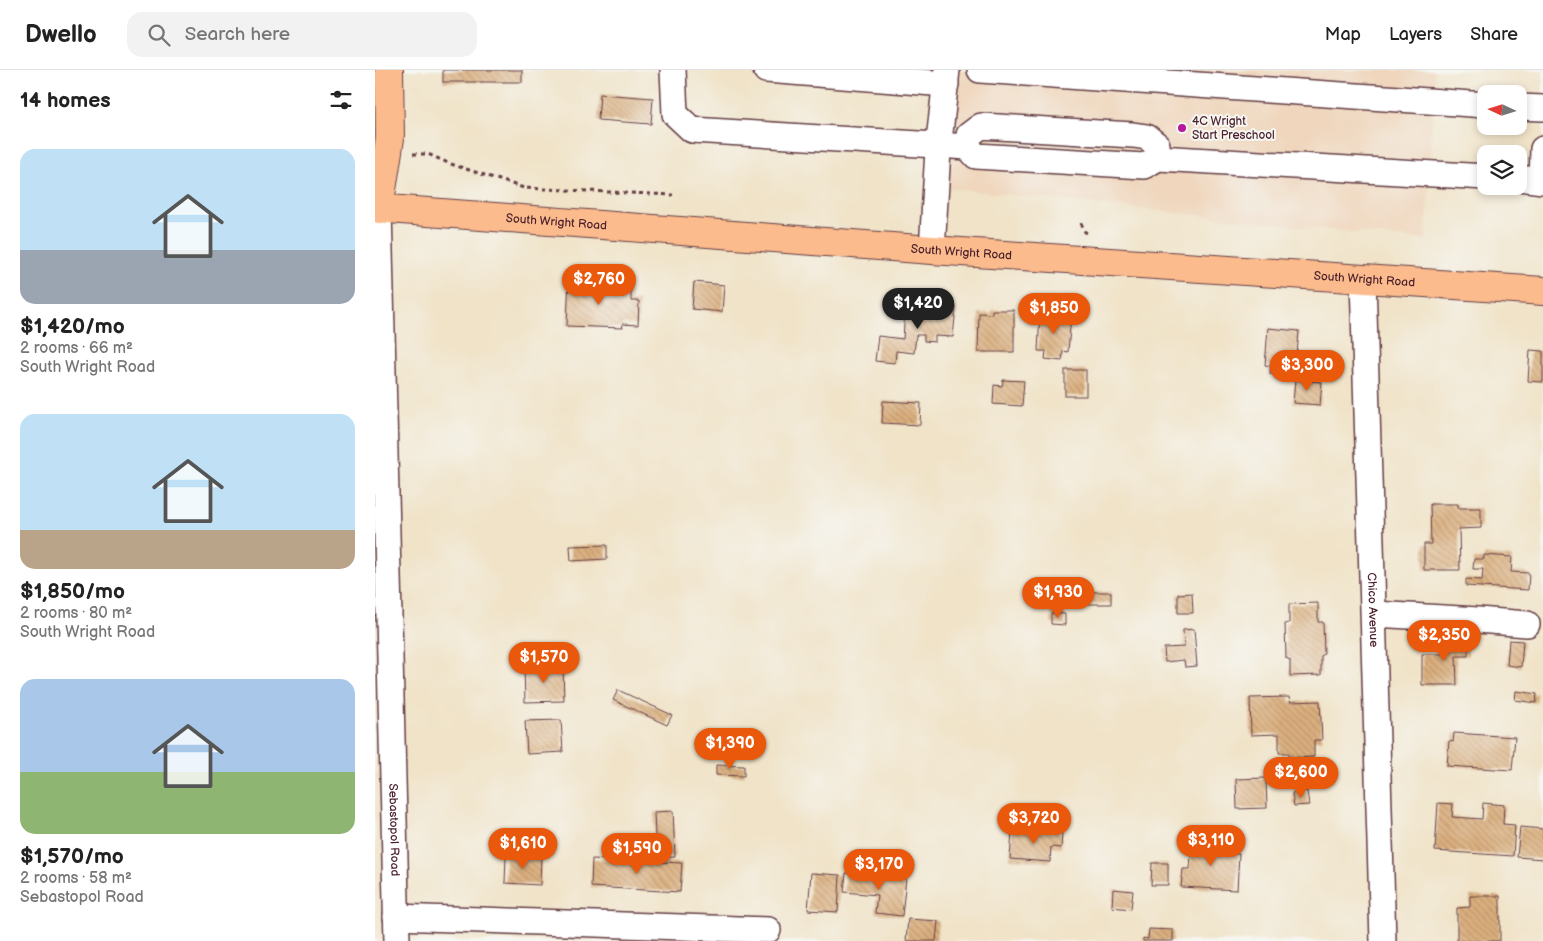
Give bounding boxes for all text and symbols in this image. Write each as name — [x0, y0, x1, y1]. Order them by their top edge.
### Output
search box — [127, 12, 477, 57]
text: Dwello — [25, 20, 97, 49]
icon: search — [145, 21, 173, 49]
text: Search here — [185, 23, 290, 46]
text: Map — [1325, 24, 1361, 45]
text: Layers — [1389, 24, 1442, 45]
text: Share — [1470, 24, 1518, 45]
north arrow — [1477, 85, 1527, 135]
map controls — [1477, 85, 1527, 195]
icon: filters — [327, 86, 355, 114]
text: 14 homes — [20, 88, 111, 113]
place label: 4C Wright Start Preschool — [1192, 114, 1275, 143]
marker: 4C Wright Start Preschool — [1176, 122, 1188, 134]
button: layers — [1477, 145, 1527, 195]
icon: home — [143, 181, 233, 271]
street label: South Wright Road — [505, 211, 608, 233]
street label: South Wright Road — [910, 241, 1013, 263]
pin: $2,760 — [558, 264, 640, 306]
street label: South Wright Road — [1313, 269, 1416, 290]
text: $2,760 — [573, 270, 625, 289]
pin: $1,420 — [877, 288, 959, 330]
pin: $1,850 — [1013, 292, 1095, 335]
text: $1,420 — [893, 294, 943, 313]
text: $1,850 — [1029, 299, 1079, 318]
text: $1,420/mo — [20, 314, 125, 339]
text: 2 rooms · 66 m² — [20, 339, 133, 358]
pin: $3,300 — [1266, 350, 1348, 392]
text: $3,300 — [1281, 356, 1333, 375]
text: South Wright Road — [20, 358, 155, 377]
icon: home — [143, 446, 233, 536]
street label: Chico Avenue — [1364, 572, 1381, 647]
pin: $1,930 — [1017, 576, 1099, 619]
text: $1,850/mo — [20, 579, 125, 604]
text: $1,930 — [1033, 583, 1083, 602]
text: 2 rooms · 80 m² — [20, 604, 132, 623]
pin: $2,350 — [1403, 620, 1485, 662]
text: South Wright Road — [20, 623, 155, 642]
text: $2,350 — [1418, 626, 1470, 645]
pin: $1,570 — [503, 642, 585, 684]
text: $1,570 — [520, 648, 568, 667]
icon: home — [143, 711, 233, 801]
pin: $1,390 — [689, 728, 771, 770]
text: $1,390 — [705, 734, 755, 753]
pin: $2,600 — [1260, 756, 1342, 799]
text: $2,600 — [1274, 763, 1328, 782]
street label: Sebastopol Road — [385, 783, 402, 877]
pin: $3,720 — [993, 802, 1075, 845]
text: $3,720 — [1008, 809, 1060, 828]
pin: $3,110 — [1170, 824, 1252, 867]
pin: $1,610 — [482, 828, 564, 870]
text: $3,110 — [1188, 831, 1234, 850]
pin: $1,590 — [596, 832, 678, 875]
text: $1,610 — [499, 834, 547, 853]
text: $1,590 — [612, 839, 662, 858]
text: $1,570/mo — [20, 844, 124, 869]
pin: $3,170 — [838, 848, 920, 891]
text: $3,170 — [855, 855, 903, 874]
text: 2 rooms · 58 m² — [20, 869, 132, 888]
text: Sebastopol Road — [20, 888, 144, 907]

